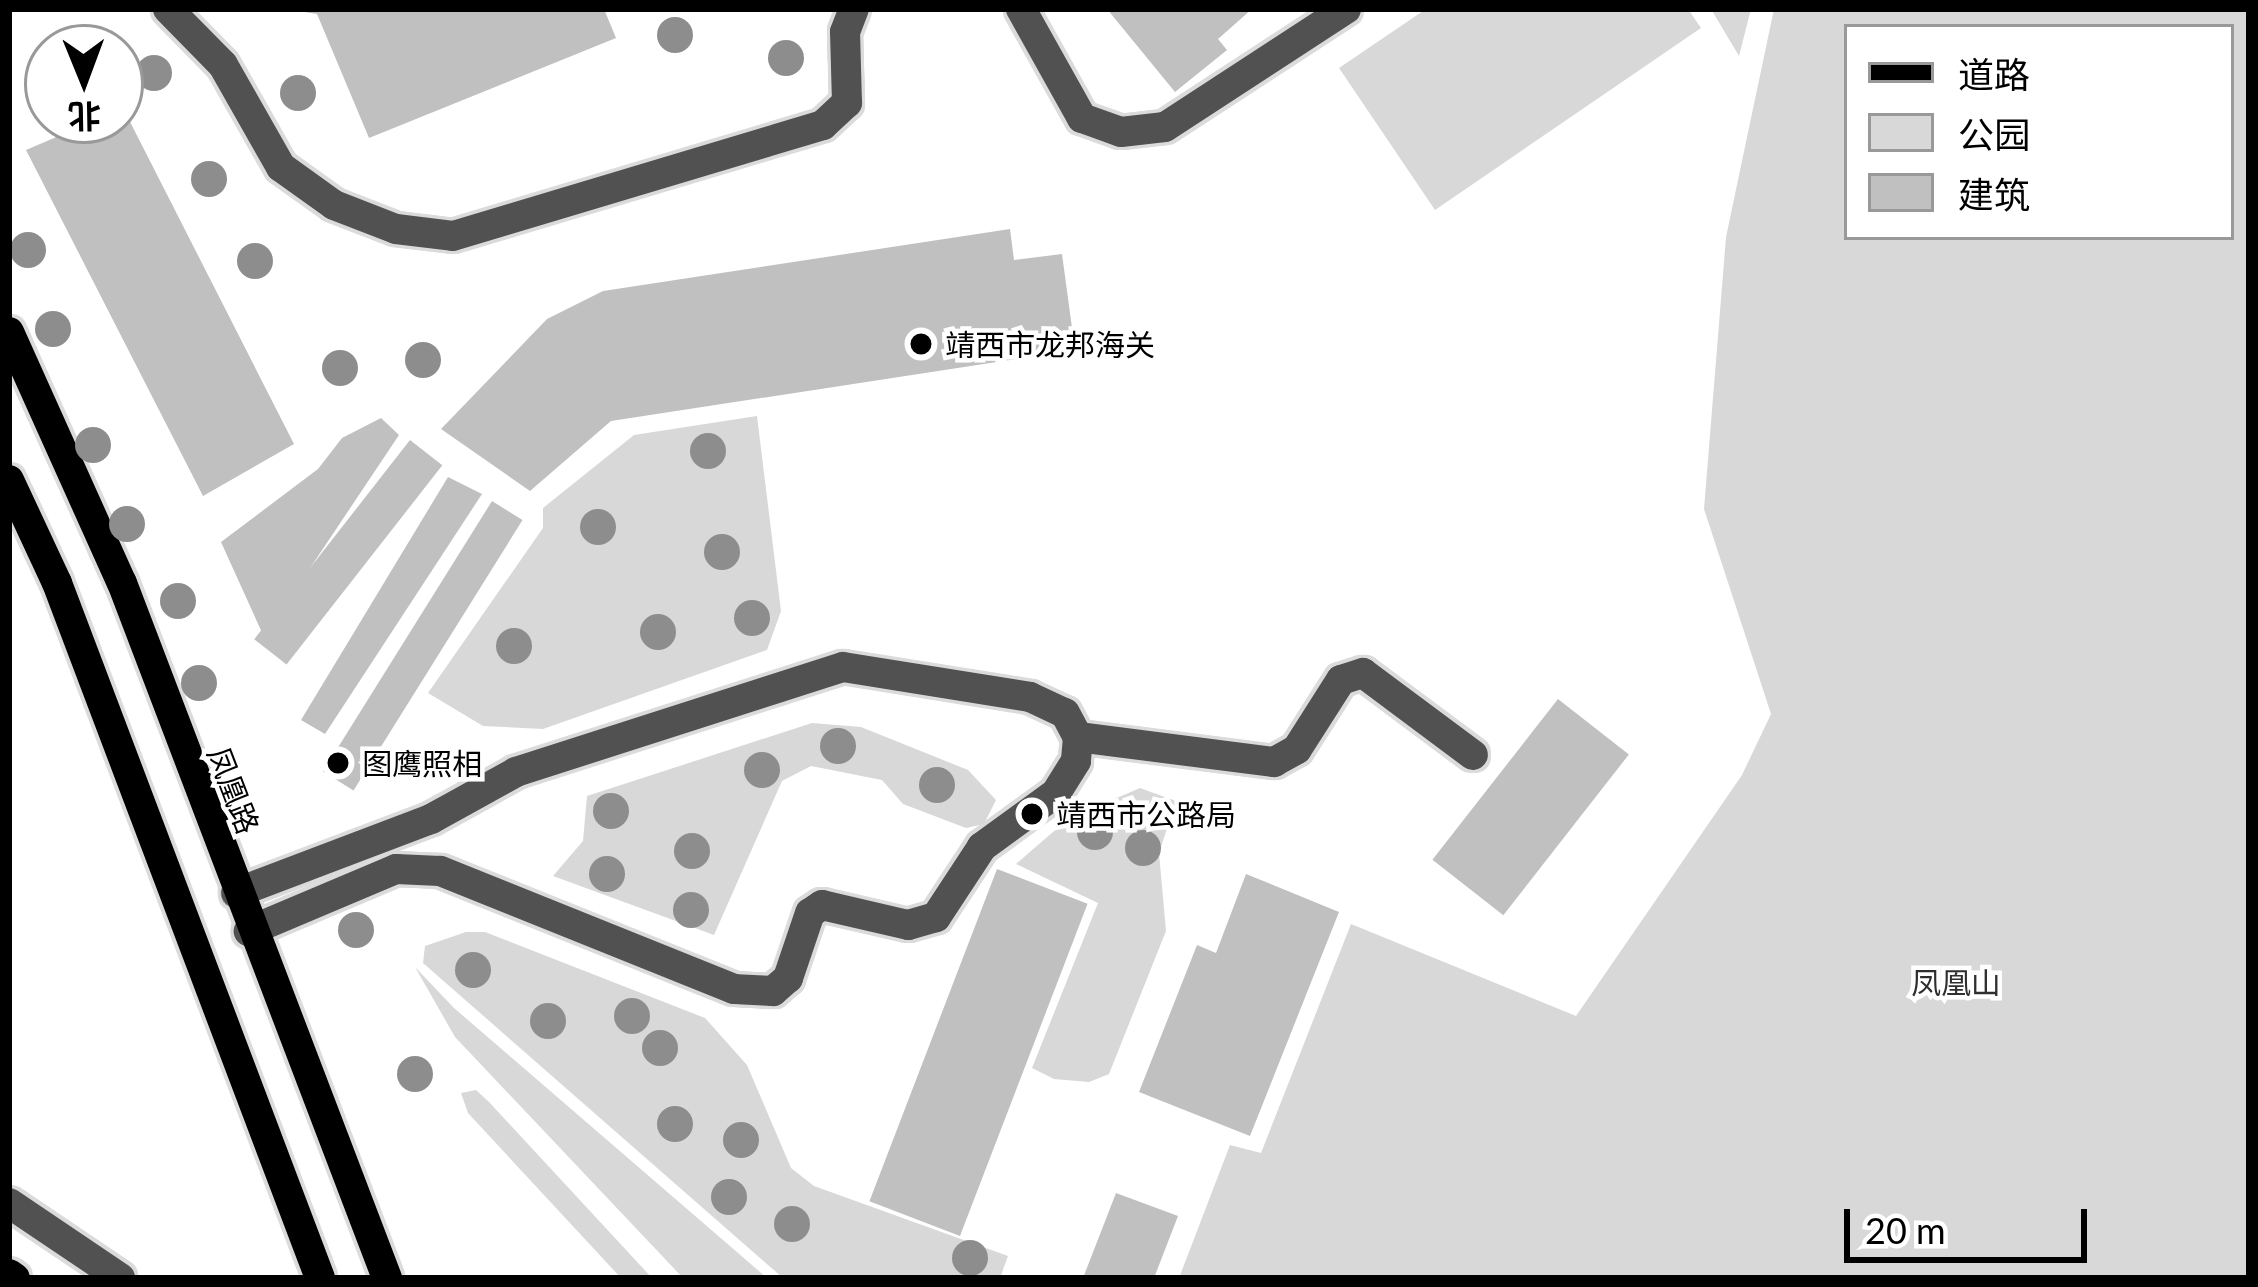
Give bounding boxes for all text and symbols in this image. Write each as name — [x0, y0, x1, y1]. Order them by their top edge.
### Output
north arrow — [24, 24, 144, 144]
legend — [1844, 24, 2234, 240]
text: 道路 — [1958, 52, 2030, 96]
text: 北 — [68, 97, 101, 137]
text: 公园 — [1958, 112, 2030, 156]
text: 建筑 — [1958, 172, 2030, 216]
place label: 靖西市龙邦海关 — [945, 326, 1155, 362]
marker: 靖西市龙邦海关 — [908, 331, 934, 357]
street label: 凤凰路 — [201, 742, 267, 838]
place label: 图鹰照相 — [362, 745, 482, 781]
marker: 图鹰照相 — [325, 750, 351, 776]
place label: 靖西市公路局 — [1056, 796, 1236, 832]
marker: 靖西市公路局 — [1019, 801, 1045, 827]
park label: 凤凰山 — [1911, 964, 2001, 1000]
scale bar — [1850, 1185, 2093, 1259]
text: 20 m — [1865, 1208, 1946, 1252]

